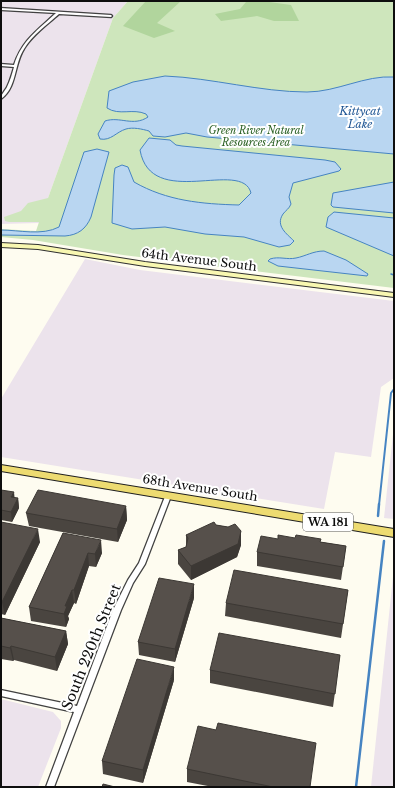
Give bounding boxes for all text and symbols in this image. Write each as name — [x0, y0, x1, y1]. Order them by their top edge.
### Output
water label: Kittycat Lake — [338, 104, 381, 131]
park label: Green River Natural Resources Area — [208, 124, 304, 149]
street label: 64th Avenue South — [141, 245, 258, 274]
street label: 68th Avenue South — [141, 471, 259, 504]
road number: WA 181 — [303, 513, 353, 531]
street label: South 220th Street — [57, 580, 125, 713]

